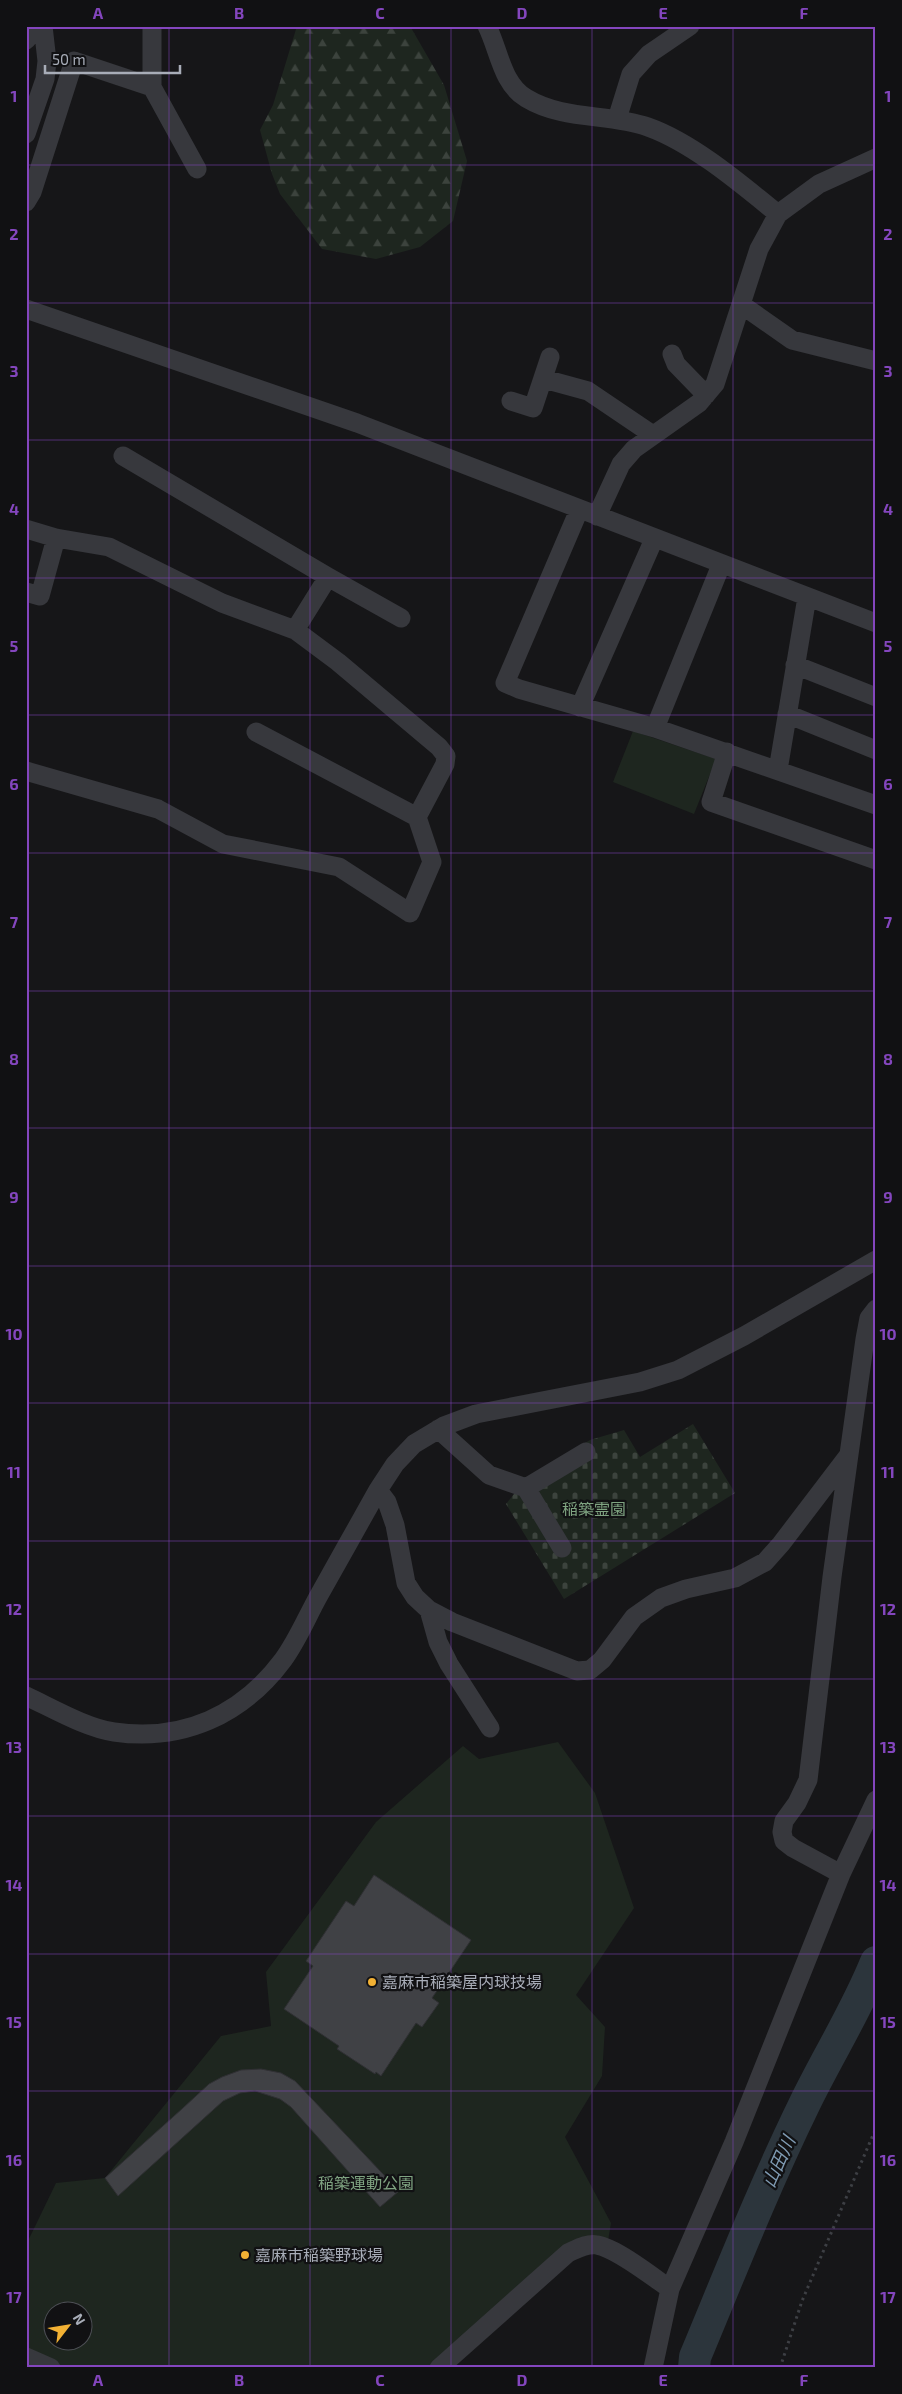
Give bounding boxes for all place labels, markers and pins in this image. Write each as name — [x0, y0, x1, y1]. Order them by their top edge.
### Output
place label: 嘉麻市稲築屋内球技場 — [382, 1972, 542, 1991]
marker: 嘉麻市稲築屋内球技場 — [366, 1976, 378, 1988]
place label: 嘉麻市稲築野球場 — [255, 2245, 383, 2264]
marker: 嘉麻市稲築野球場 — [239, 2249, 251, 2261]

